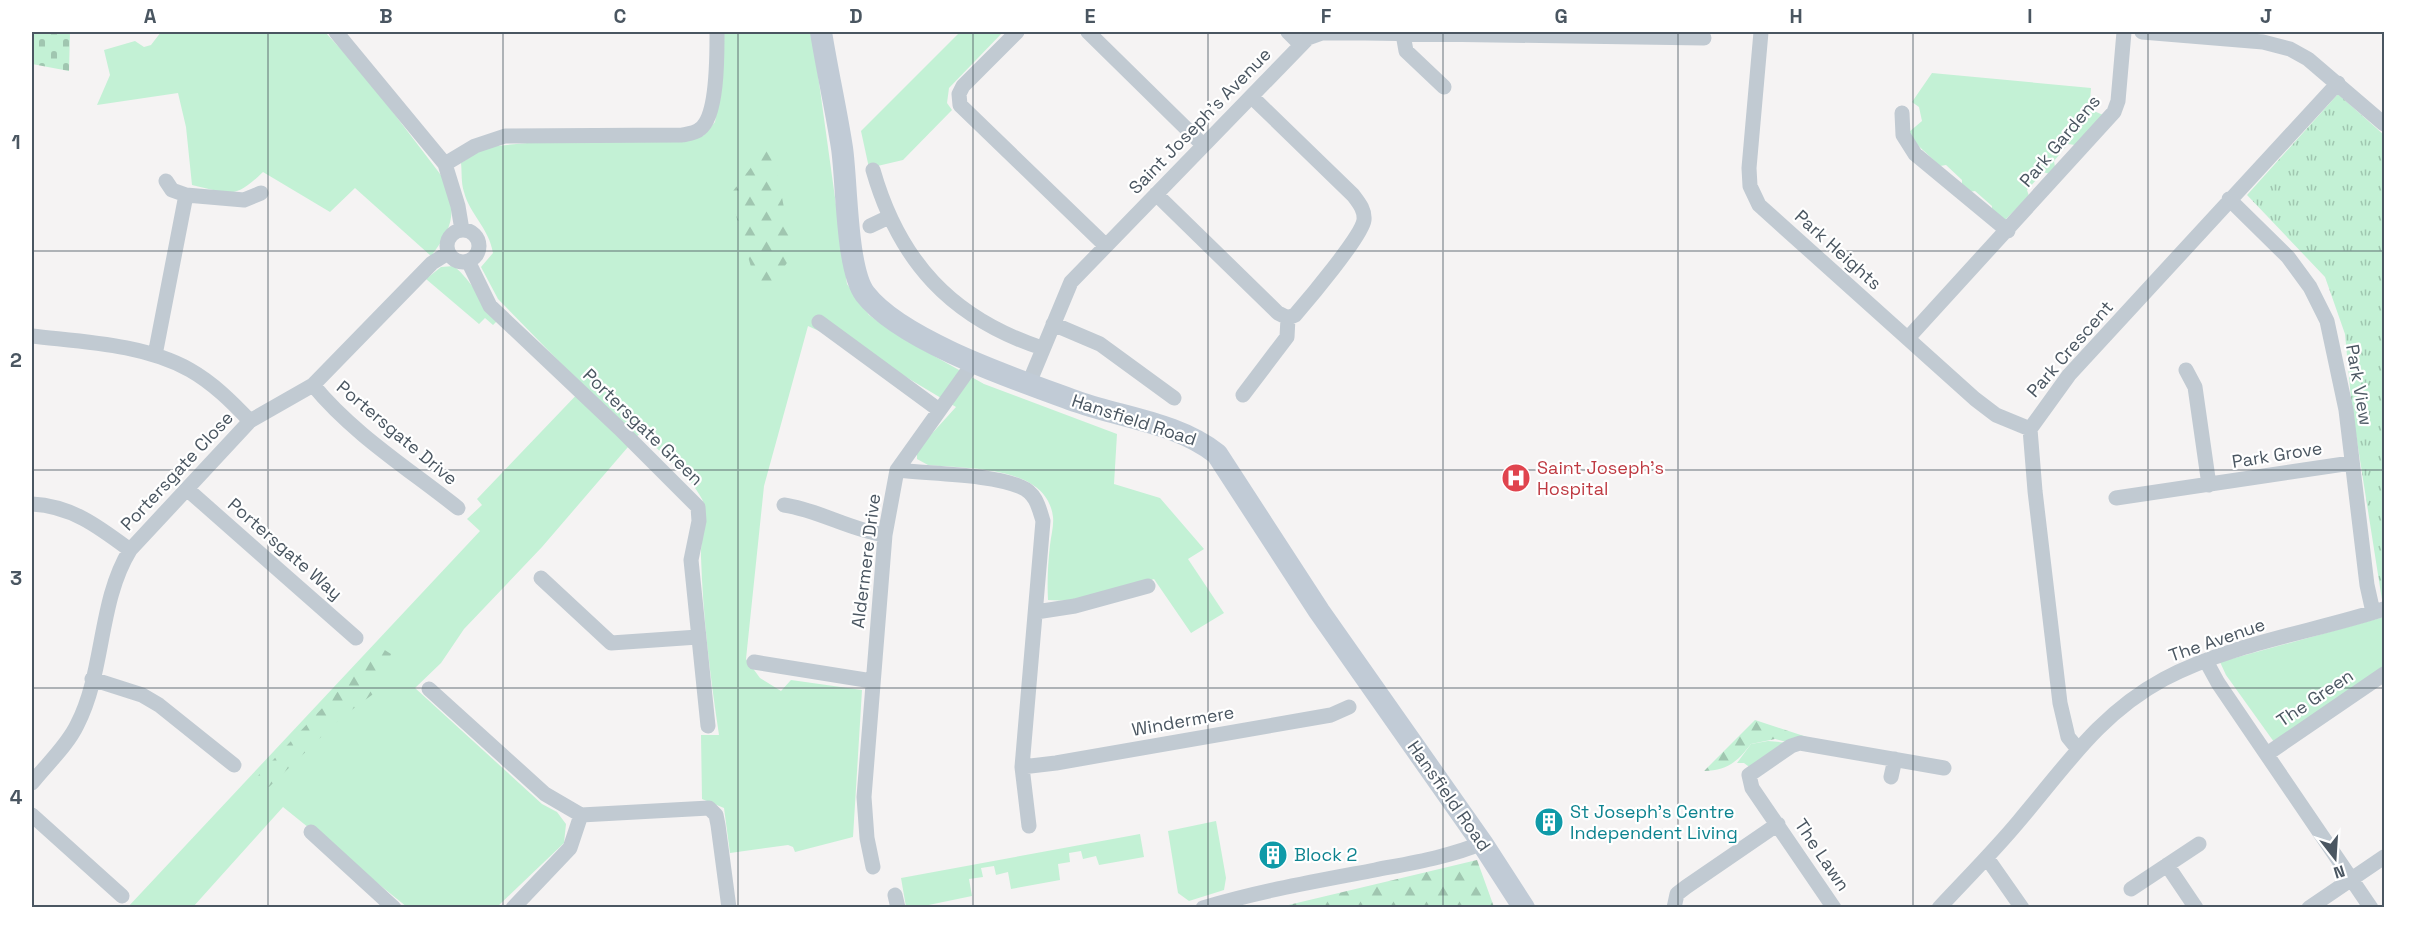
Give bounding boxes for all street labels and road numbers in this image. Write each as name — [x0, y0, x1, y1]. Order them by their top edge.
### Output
street label: Saint Joseph's Avenue — [1124, 43, 1276, 199]
street label: Park Gardens — [2014, 90, 2105, 192]
street label: Park Heights — [1790, 205, 1887, 295]
street label: Park Crescent — [2021, 296, 2118, 402]
street label: Park View — [2341, 342, 2378, 427]
street label: Portersgate Green — [578, 363, 708, 490]
street label: Portersgate Drive — [332, 375, 462, 490]
street label: Hansfield Road — [1069, 389, 1199, 451]
street label: Portersgate Close — [115, 406, 238, 535]
street label: Park Grove — [2230, 436, 2324, 473]
street label: Aldermere Drive — [846, 492, 885, 630]
street label: Portersgate Way — [223, 493, 347, 605]
street label: The Avenue — [2166, 612, 2268, 667]
street label: The Green — [2272, 664, 2357, 732]
street label: Windermere — [1130, 700, 1236, 741]
street label: Hansfield Road — [1403, 736, 1496, 856]
street label: The Lawn — [1790, 814, 1855, 895]

